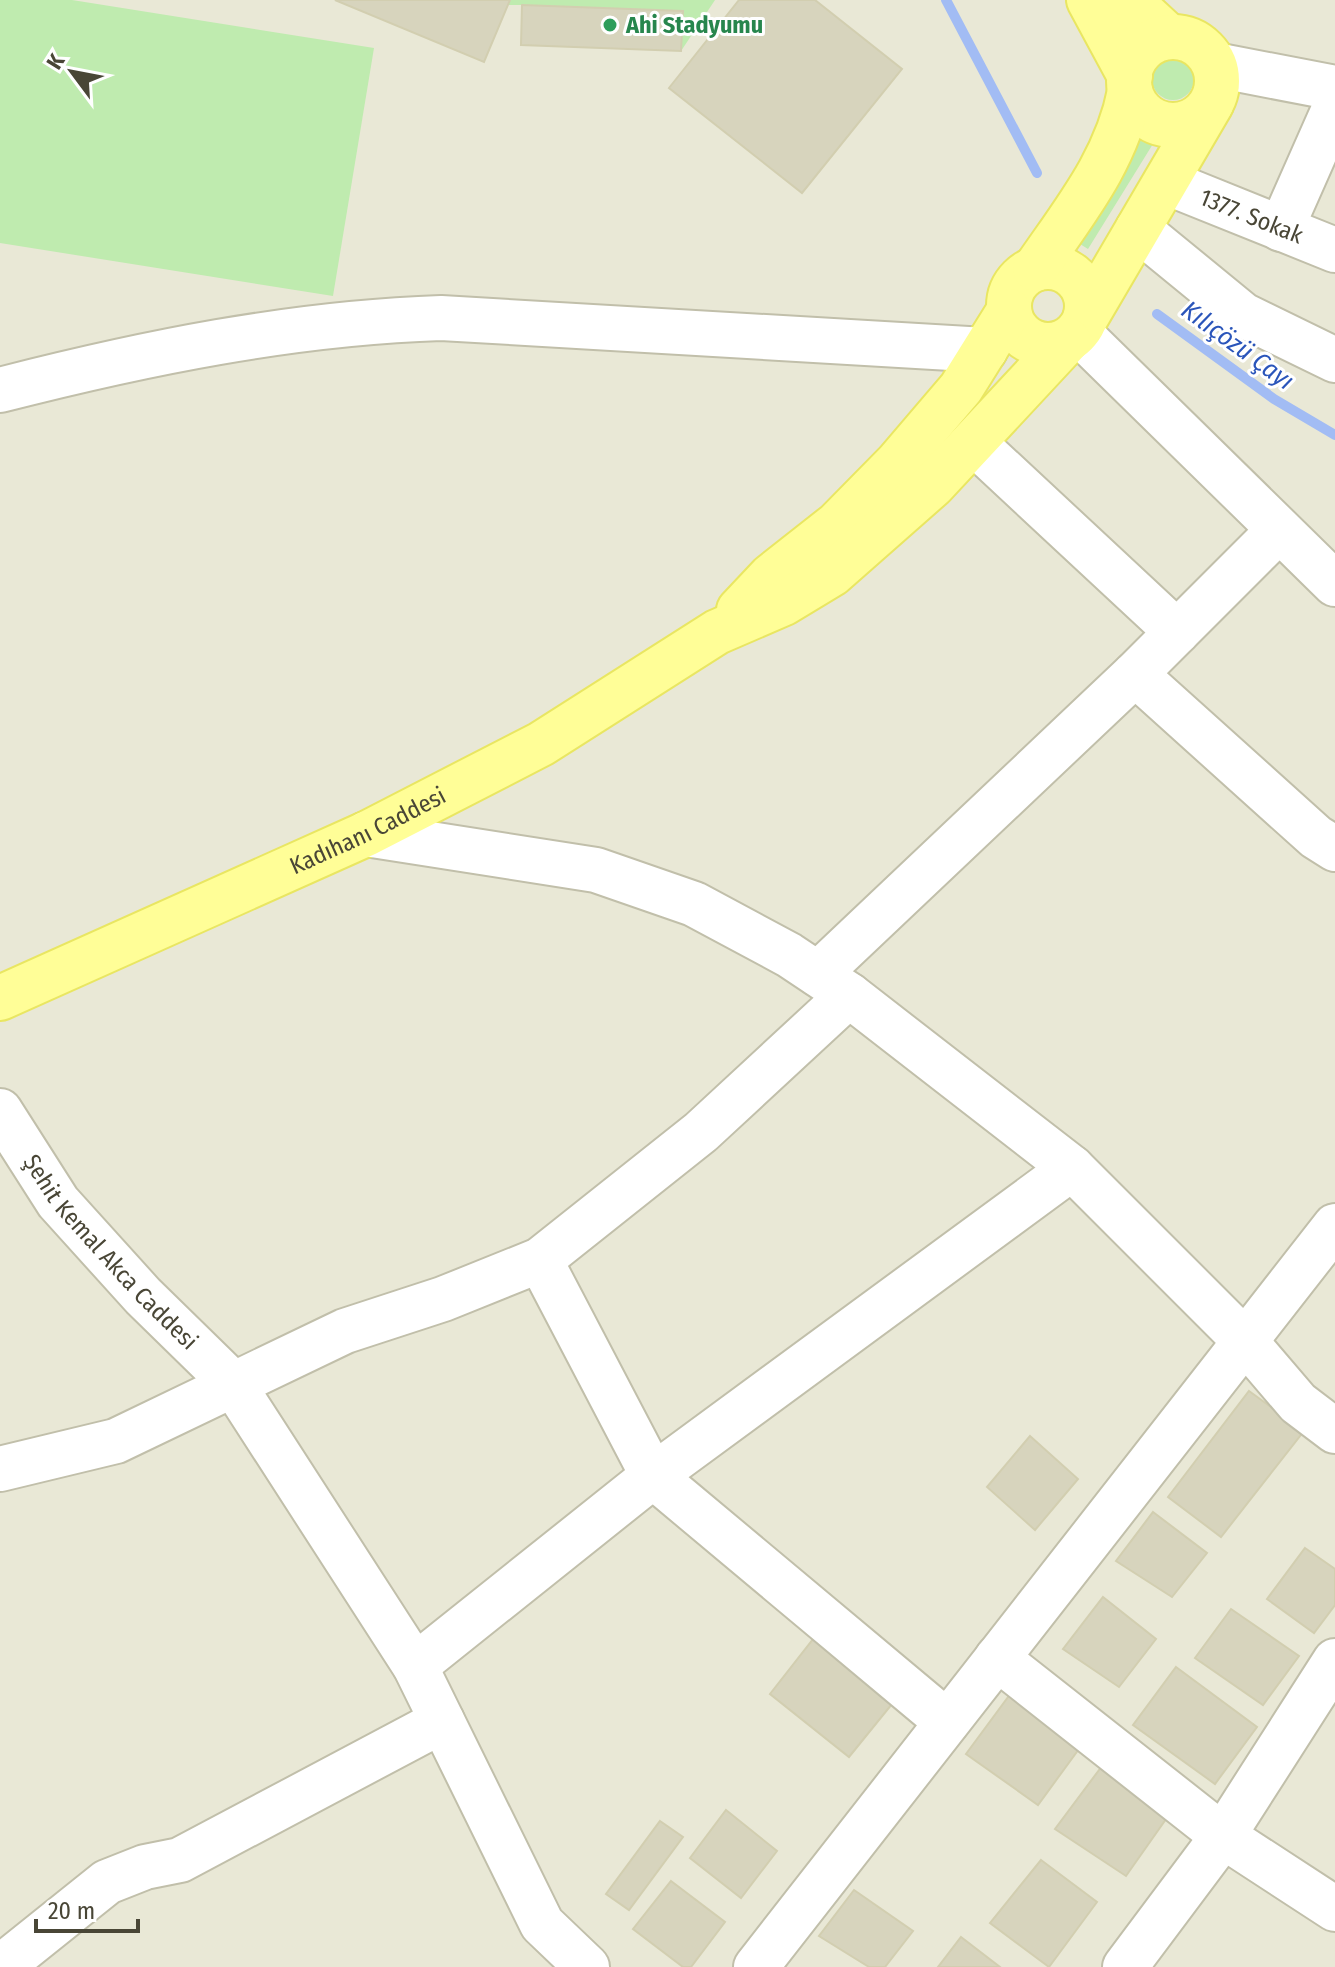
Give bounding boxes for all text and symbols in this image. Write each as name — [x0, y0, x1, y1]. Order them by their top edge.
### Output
place label: Ahi Stadyumu — [625, 11, 763, 39]
marker: Ahi Stadyumu — [601, 16, 619, 34]
north arrow — [32, 32, 112, 112]
text: K — [41, 48, 71, 74]
street label: 1377. Sokak — [1196, 183, 1308, 250]
water label: Kılıçözü Çayı — [1175, 294, 1300, 397]
street label: Kadıhanı Caddesi — [286, 781, 450, 880]
street label: Şehit Kemal Akca Caddesi — [18, 1149, 203, 1356]
scale bar — [36, 1883, 138, 1933]
text: 20 m — [48, 1897, 95, 1925]

